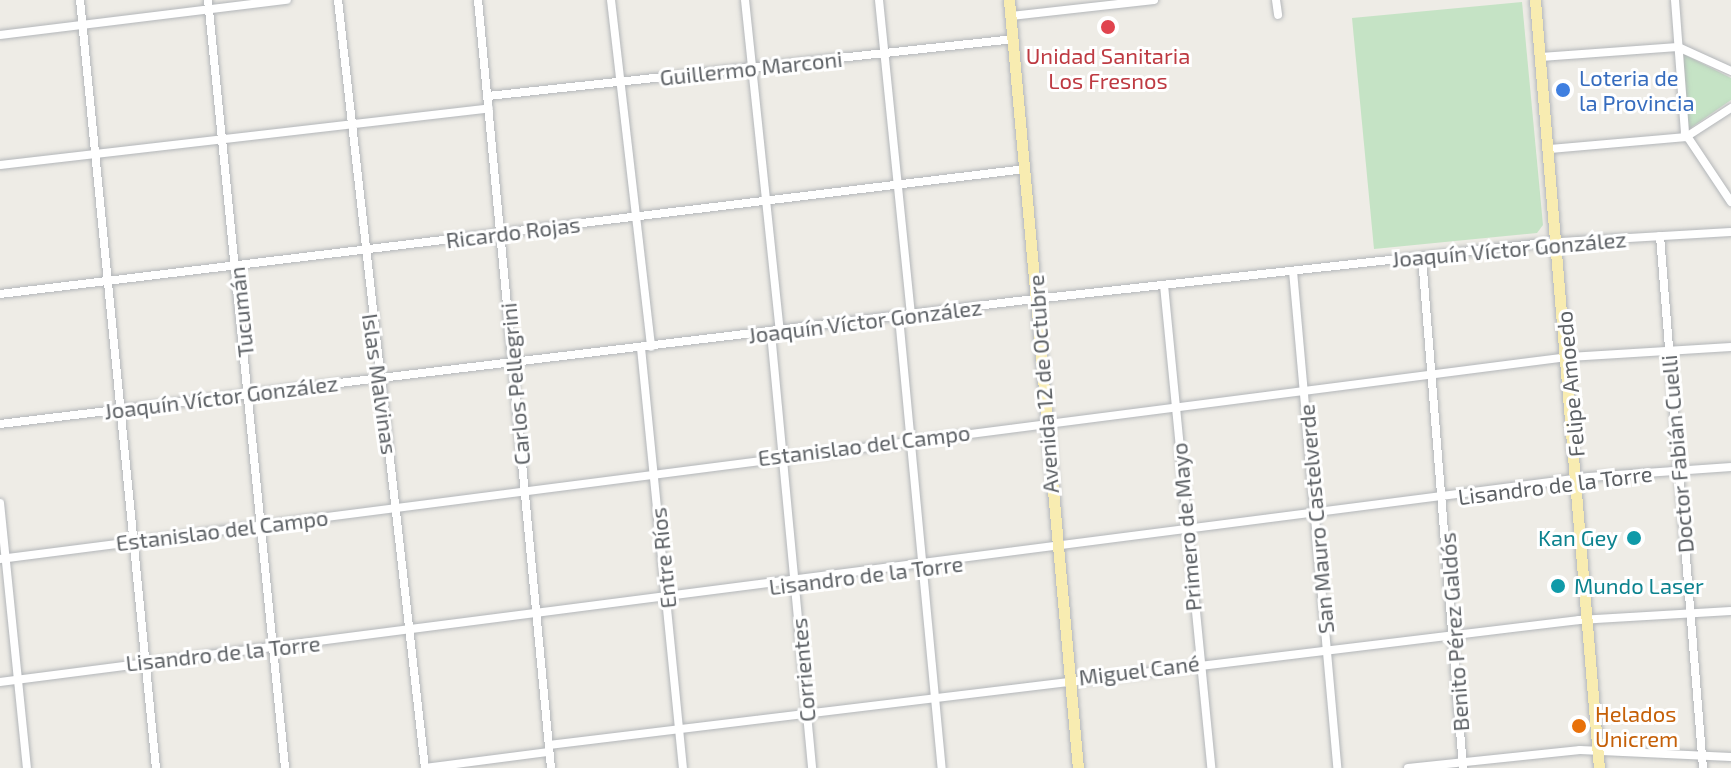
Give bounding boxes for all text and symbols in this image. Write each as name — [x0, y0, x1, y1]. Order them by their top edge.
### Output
marker: Unidad Sanitaria Los Fresnos — [1097, 16, 1119, 38]
place label: Unidad Sanitaria Los Fresnos — [1026, 42, 1190, 94]
street label: Guillermo Marconi — [658, 45, 844, 91]
place label: Loteria de la Provincia — [1579, 64, 1695, 116]
marker: Loteria de la Provincia — [1554, 81, 1572, 99]
street label: Ricardo Rojas — [444, 211, 582, 253]
street label: Joaquín Víctor González — [1390, 226, 1628, 272]
street label: Tucumán — [223, 265, 259, 359]
street label: Avenida 12 de Octubre — [1022, 274, 1064, 494]
street label: Joaquín Víctor González — [746, 293, 984, 349]
street label: Carlos Pellegrini — [495, 302, 535, 466]
street label: Felipe Amoedo — [1550, 310, 1590, 458]
street label: Islas Malvinas — [357, 312, 403, 456]
street label: Doctor Fabián Cuelli — [1655, 354, 1699, 554]
street label: Joaquín Víctor González — [102, 369, 340, 425]
street label: San Mauro Castelverde — [1293, 403, 1339, 635]
street label: Estanislao del Campo — [756, 419, 972, 471]
street label: Primero de Mayo — [1165, 442, 1207, 612]
street label: Lisandro de la Torre — [1456, 460, 1654, 510]
street label: Estanislao del Campo — [114, 504, 330, 556]
street label: Entre Ríos — [645, 506, 681, 610]
place label: Kan Gey — [1538, 525, 1618, 551]
marker: Kan Gey — [1625, 529, 1643, 547]
street label: Benito Pérez Galdós — [1434, 532, 1474, 732]
street label: Lisandro de la Torre — [767, 550, 965, 600]
place label: Mundo Laser — [1574, 573, 1704, 599]
marker: Mundo Laser — [1549, 577, 1567, 595]
street label: Corrientes — [785, 617, 821, 723]
street label: Lisandro de la Torre — [124, 630, 322, 676]
street label: Miguel Cané — [1077, 649, 1201, 691]
place label: Helados Unicrem — [1595, 700, 1678, 752]
marker: Helados Unicrem — [1570, 717, 1588, 735]

